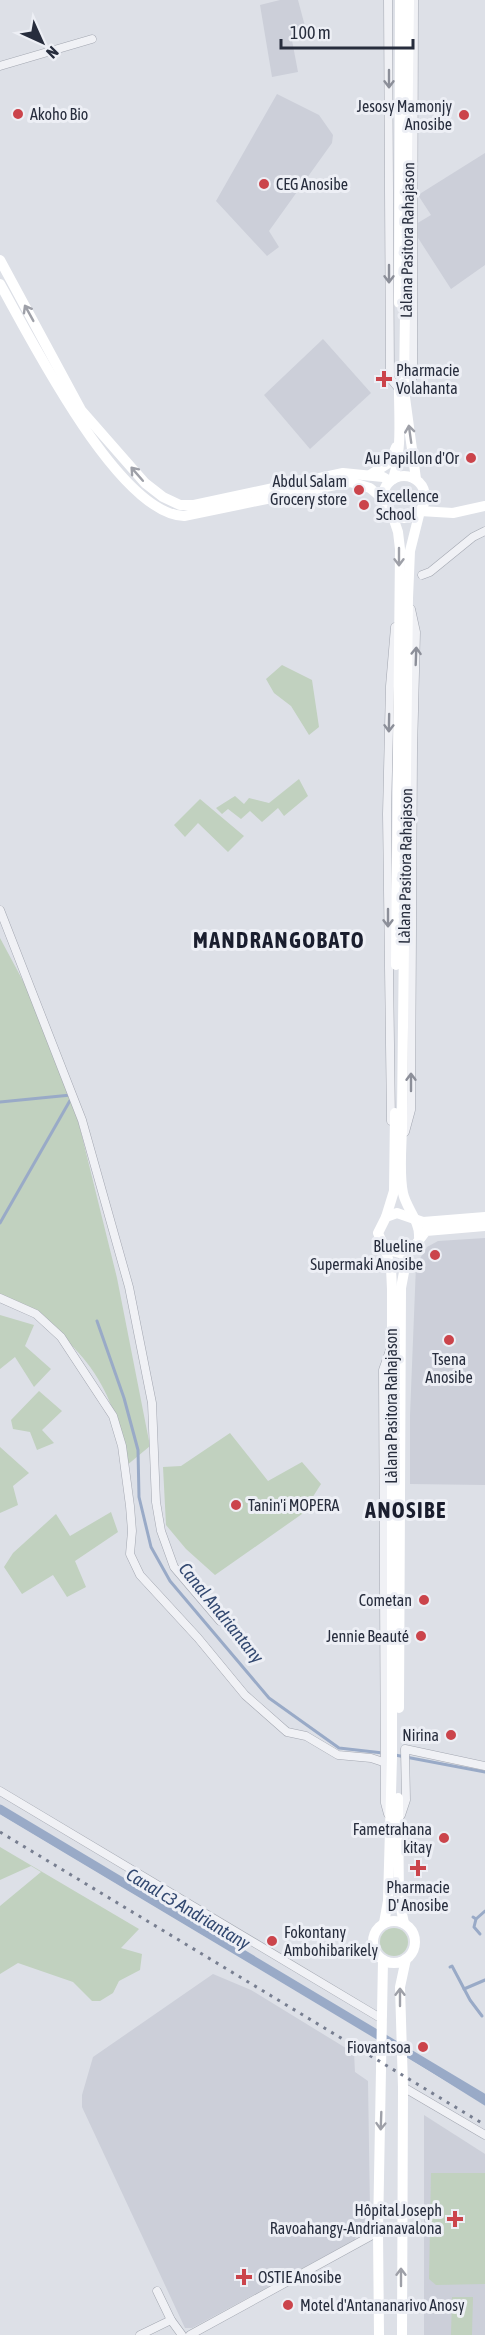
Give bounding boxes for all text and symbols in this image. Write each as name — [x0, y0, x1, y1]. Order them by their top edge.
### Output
north arrow — [12, 12, 72, 72]
scale bar — [281, 12, 413, 50]
text: 100 m — [290, 22, 331, 43]
text: N — [43, 43, 62, 62]
one-way arrow — [383, 69, 394, 89]
place label: Jesosy Mamonjy Anosibe — [357, 97, 452, 133]
place label: Akoho Bio — [30, 105, 88, 123]
marker: Akoho Bio — [11, 107, 25, 121]
marker: Jesosy Mamonjy Anosibe — [457, 108, 471, 122]
street label: Làlana Pasitora Rahajason — [397, 162, 418, 318]
place label: CEG Anosibe — [276, 175, 348, 193]
marker: CEG Anosibe — [257, 177, 271, 191]
one-way arrow — [383, 264, 395, 284]
one-way arrow — [23, 305, 34, 323]
place label: Pharmacie Volahanta — [396, 361, 460, 397]
marker: Pharmacie Volahanta — [377, 372, 391, 386]
one-way arrow — [405, 425, 416, 445]
place label: Au Papillon d'Or — [365, 449, 459, 468]
marker: Au Papillon d'Or — [464, 451, 478, 465]
one-way arrow — [130, 467, 144, 482]
place label: Abdul Salam Grocery store — [270, 472, 347, 509]
marker: Abdul Salam Grocery store — [352, 483, 366, 497]
place label: Excellence School — [376, 487, 439, 523]
marker: Excellence School — [357, 498, 371, 512]
one-way arrow — [394, 547, 405, 567]
one-way arrow — [410, 647, 421, 667]
one-way arrow — [383, 712, 395, 732]
street label: Làlana Pasitora Rahajason — [395, 788, 416, 944]
one-way arrow — [382, 907, 394, 927]
district label: MANDRANGOBATO — [193, 927, 365, 953]
one-way arrow — [405, 1073, 417, 1093]
place label: Blueline Supermaki Anosibe — [310, 1237, 423, 1274]
marker: Blueline Supermaki Anosibe — [428, 1248, 442, 1262]
street label: Làlana Pasitora Rahajason — [382, 1328, 401, 1484]
marker: Tsena Anosibe — [442, 1333, 456, 1347]
place label: Tsena Anosibe — [425, 1350, 473, 1386]
place label: Tanin'i MOPERA — [248, 1496, 339, 1514]
district label: ANOSIBE — [364, 1497, 447, 1523]
marker: Tanin'i MOPERA — [229, 1498, 243, 1512]
water label: Canal Andriantany — [175, 1558, 269, 1668]
place label: Cometan — [359, 1591, 412, 1609]
marker: Cometan — [417, 1593, 431, 1607]
place label: Jennie Beauté — [326, 1627, 409, 1645]
marker: Jennie Beauté — [414, 1629, 428, 1643]
place label: Nirina — [402, 1726, 439, 1744]
marker: Nirina — [444, 1728, 458, 1742]
place label: Fametrahana kitay — [353, 1820, 432, 1857]
marker: Fametrahana kitay — [437, 1831, 451, 1845]
marker: Pharmacie D' Anosibe — [411, 1861, 425, 1875]
water label: Canal c3 Andriantany — [123, 1863, 254, 1954]
place label: Pharmacie D' Anosibe — [386, 1878, 450, 1914]
place label: Fokontany Ambohibarikely — [284, 1923, 378, 1960]
marker: Fokontany Ambohibarikely — [265, 1934, 279, 1948]
one-way arrow — [394, 1987, 406, 2007]
place label: Fiovantsoa — [347, 2038, 411, 2056]
marker: Fiovantsoa — [416, 2040, 430, 2054]
one-way arrow — [375, 2110, 387, 2130]
place label: Hôpital Joseph Ravoahangy-Andrianavalona — [270, 2201, 442, 2238]
marker: Hôpital Joseph Ravoahangy-Andrianavalona — [446, 2210, 464, 2228]
one-way arrow — [395, 2267, 407, 2287]
marker: OSTIE Anosibe — [235, 2268, 253, 2286]
place label: OSTIE Anosibe — [258, 2268, 341, 2286]
place label: Motel d'Antananarivo Anosy — [300, 2296, 465, 2315]
marker: Motel d'Antananarivo Anosy — [281, 2298, 295, 2312]

